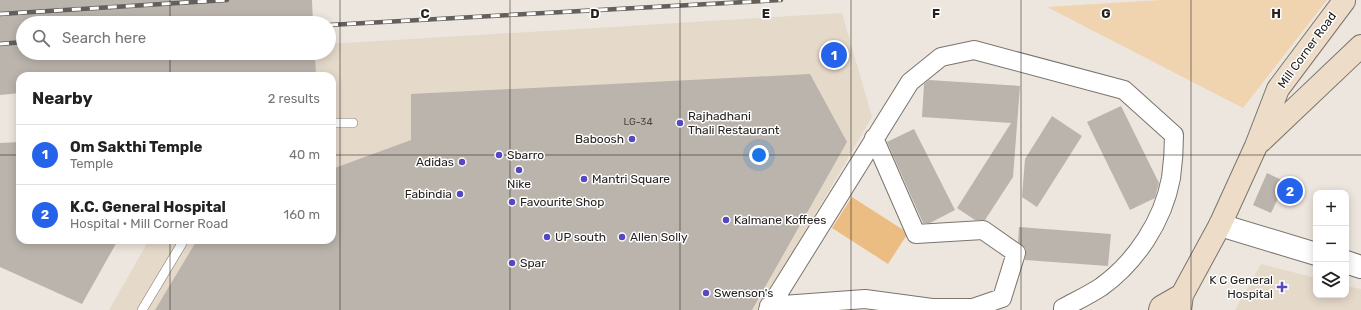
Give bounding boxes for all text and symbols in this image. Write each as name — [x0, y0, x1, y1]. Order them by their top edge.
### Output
text: C — [420, 6, 430, 21]
text: D — [590, 6, 600, 21]
text: E — [762, 6, 770, 21]
text: F — [932, 6, 940, 21]
text: G — [1101, 6, 1111, 21]
text: H — [1271, 6, 1281, 21]
street label: Mill Corner Road — [1275, 9, 1339, 91]
search box — [16, 16, 336, 60]
icon: search — [30, 27, 52, 49]
text: Search here — [62, 29, 146, 47]
pin: 1 — [821, 40, 847, 70]
text: Nearby — [32, 88, 93, 108]
text: 2 results — [268, 91, 320, 106]
place label: Rajhadhani Thali Restaurant — [688, 109, 780, 137]
house number: LG-34 — [623, 116, 653, 128]
marker: Rajhadhani Thali Restaurant — [675, 118, 685, 128]
place label: Baboosh — [575, 132, 624, 146]
marker: Baboosh — [627, 134, 637, 144]
text: Om Sakthi Temple — [70, 138, 203, 156]
your location — [749, 145, 769, 165]
text: 1 — [42, 147, 48, 162]
text: 40 m — [289, 147, 320, 162]
place label: Sbarro — [507, 148, 544, 162]
marker: Sbarro — [494, 150, 504, 160]
place label: Adidas — [416, 155, 454, 169]
text: Temple — [70, 156, 113, 171]
marker: Adidas — [457, 157, 467, 167]
marker: Nike — [514, 165, 524, 175]
place label: Mantri Square — [592, 172, 670, 186]
marker: Mantri Square — [579, 174, 589, 184]
pin: 2 — [1277, 176, 1303, 206]
place label: Nike — [507, 177, 531, 191]
place label: Fabindia — [405, 187, 452, 201]
marker: Fabindia — [455, 189, 465, 199]
map controls — [1313, 190, 1349, 298]
button: + — [1313, 190, 1349, 226]
place label: Favourite Shop — [520, 195, 604, 209]
marker: Favourite Shop — [507, 197, 517, 207]
text: K.C. General Hospital — [70, 198, 226, 216]
text: 2 — [41, 207, 49, 222]
text: 160 m — [284, 207, 320, 222]
place label: Kalmane Koffees — [734, 213, 826, 227]
marker: Kalmane Koffees — [721, 215, 731, 225]
text: Hospital · Mill Corner Road — [70, 216, 228, 231]
button: − — [1313, 226, 1349, 262]
place label: UP south — [555, 230, 606, 244]
place label: Allen Solly — [630, 230, 688, 244]
marker: UP south — [542, 232, 552, 242]
marker: Allen Solly — [617, 232, 627, 242]
place label: Spar — [520, 256, 546, 270]
marker: Spar — [507, 258, 517, 268]
button: layers — [1313, 262, 1349, 298]
place label: K C General Hospital — [1209, 273, 1273, 301]
marker: K C General Hospital — [1276, 281, 1288, 293]
place label: Swenson's — [714, 286, 773, 300]
marker: Swenson's — [701, 288, 711, 298]

